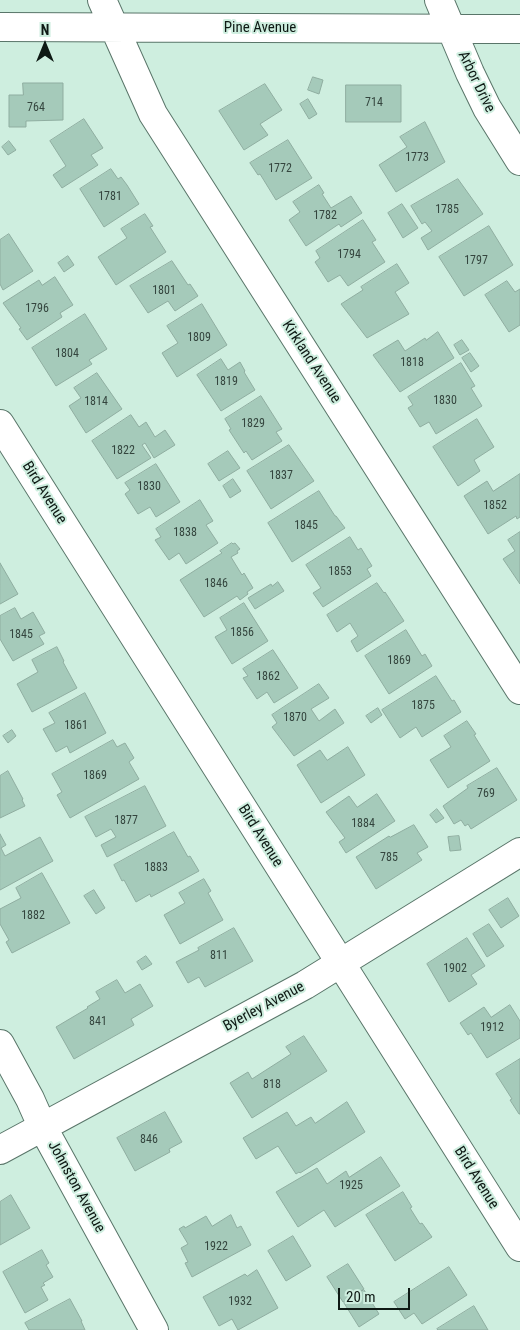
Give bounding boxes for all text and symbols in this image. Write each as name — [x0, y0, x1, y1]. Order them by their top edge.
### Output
street label: Pine Avenue — [224, 19, 296, 37]
north arrow — [20, 20, 70, 70]
text: N — [41, 22, 49, 38]
street label: Arbor Drive — [453, 48, 499, 116]
house number: 714 — [365, 96, 383, 110]
house number: 764 — [27, 101, 45, 115]
house number: 1773 — [405, 151, 429, 165]
house number: 1772 — [268, 162, 292, 176]
house number: 1781 — [98, 190, 122, 204]
house number: 1785 — [435, 203, 459, 217]
house number: 1782 — [313, 209, 337, 223]
house number: 1794 — [337, 248, 361, 262]
house number: 1797 — [464, 254, 488, 268]
house number: 1801 — [152, 284, 176, 298]
house number: 1796 — [25, 302, 49, 316]
street label: Kirkland Avenue — [278, 317, 344, 407]
house number: 1809 — [187, 331, 211, 345]
house number: 1804 — [55, 347, 79, 361]
house number: 1818 — [400, 356, 424, 370]
house number: 1819 — [214, 375, 238, 389]
house number: 1830 — [433, 394, 457, 408]
house number: 1814 — [84, 395, 108, 409]
house number: 1829 — [241, 417, 265, 431]
house number: 1822 — [111, 444, 135, 458]
street label: Bird Avenue — [18, 458, 70, 528]
house number: 1837 — [269, 469, 293, 483]
house number: 1830 — [137, 480, 161, 494]
house number: 1852 — [483, 499, 507, 513]
house number: 1845 — [294, 519, 318, 533]
house number: 1838 — [173, 526, 197, 540]
house number: 1853 — [328, 565, 352, 579]
house number: 1846 — [204, 577, 228, 591]
house number: 1856 — [230, 626, 254, 640]
house number: 1845 — [9, 628, 33, 642]
house number: 1869 — [387, 654, 411, 668]
house number: 1862 — [256, 670, 280, 684]
house number: 1875 — [411, 699, 435, 713]
house number: 1870 — [283, 711, 307, 725]
house number: 1861 — [64, 719, 88, 733]
house number: 1869 — [83, 769, 107, 783]
house number: 769 — [477, 787, 495, 801]
street label: Bird Avenue — [234, 801, 286, 871]
house number: 1877 — [114, 814, 138, 828]
house number: 1884 — [351, 817, 375, 831]
house number: 785 — [380, 851, 398, 865]
house number: 1883 — [144, 861, 168, 875]
house number: 1882 — [21, 909, 45, 923]
house number: 811 — [210, 949, 228, 963]
house number: 1902 — [443, 962, 467, 976]
street label: Byerley Avenue — [220, 978, 308, 1036]
house number: 841 — [89, 1015, 107, 1029]
house number: 1912 — [480, 1021, 504, 1035]
house number: 818 — [263, 1078, 281, 1092]
house number: 846 — [140, 1133, 158, 1147]
street label: Johnston Avenue — [43, 1138, 109, 1236]
street label: Bird Avenue — [450, 1143, 502, 1213]
house number: 1925 — [339, 1179, 363, 1193]
house number: 1922 — [204, 1240, 228, 1254]
scale bar — [340, 1278, 412, 1310]
text: 20 m — [346, 1288, 376, 1306]
house number: 1932 — [228, 1295, 252, 1309]

